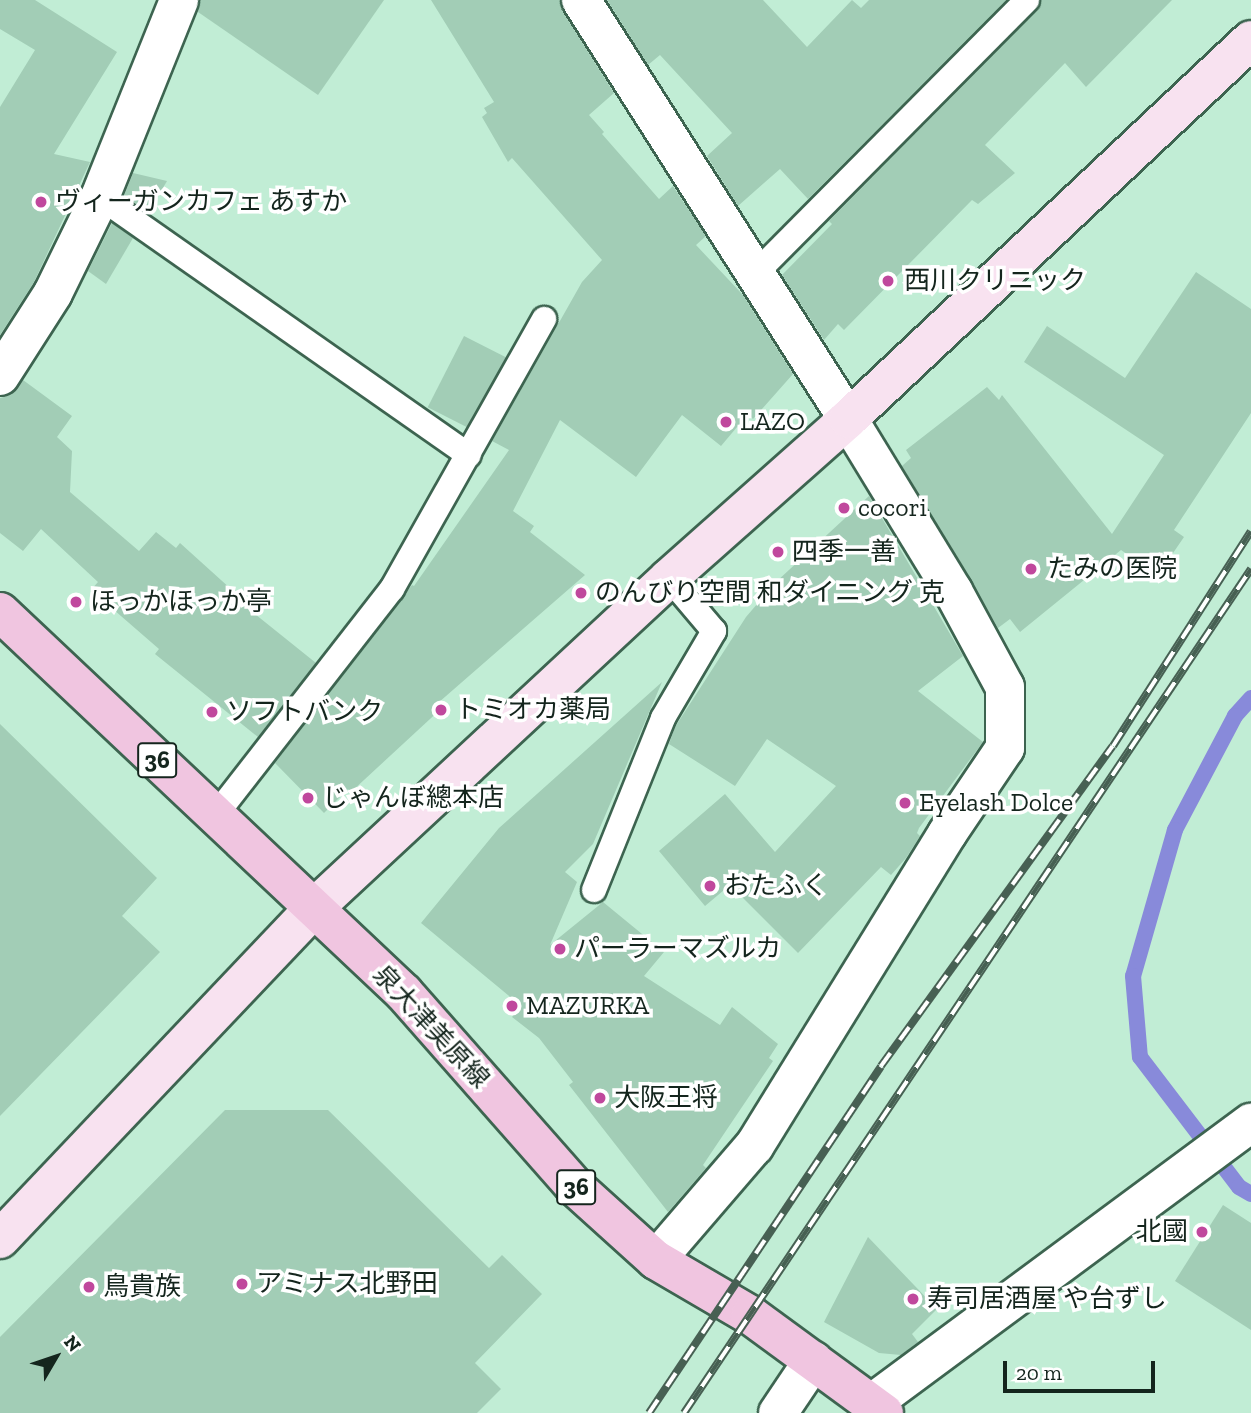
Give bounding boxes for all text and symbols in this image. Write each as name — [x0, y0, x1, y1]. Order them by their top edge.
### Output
place label: ヴィーガンカフェ あすか — [55, 186, 347, 218]
marker: ヴィーガンカフェ あすか — [33, 194, 49, 210]
place label: 西川クリニック — [904, 265, 1086, 297]
marker: 西川クリニック — [878, 271, 898, 291]
place label: LAZO — [740, 406, 805, 438]
marker: LAZO — [718, 414, 734, 430]
place label: cocori — [858, 492, 927, 524]
marker: cocori — [836, 500, 852, 516]
place label: 四季一善 — [792, 536, 896, 568]
marker: 四季一善 — [770, 544, 786, 560]
place label: たみの医院 — [1047, 553, 1177, 585]
marker: たみの医院 — [1021, 559, 1041, 579]
place label: のんびり空間 和ダイニング 克 — [595, 577, 945, 609]
marker: のんびり空間 和ダイニング 克 — [573, 585, 589, 601]
place label: ほっかほっか亭 — [90, 586, 272, 618]
marker: ほっかほっか亭 — [68, 594, 84, 610]
place label: トミオカ薬局 — [455, 694, 611, 726]
place label: ソフトバンク — [226, 696, 382, 728]
marker: トミオカ薬局 — [433, 702, 449, 718]
marker: ソフトバンク — [204, 704, 220, 720]
road number: 36 — [136, 740, 178, 780]
place label: じゃんぼ總本店 — [322, 782, 504, 814]
place label: Eyelash Dolce — [919, 787, 1074, 819]
marker: じゃんぼ總本店 — [300, 790, 316, 806]
marker: Eyelash Dolce — [897, 795, 913, 811]
place label: おたふく — [724, 870, 828, 902]
marker: おたふく — [702, 878, 718, 894]
place label: パーラーマズルカ — [574, 933, 782, 965]
marker: パーラーマズルカ — [552, 941, 568, 957]
street label: 泉大津美原線 — [366, 959, 496, 1095]
place label: MAZURKA — [526, 990, 649, 1022]
marker: MAZURKA — [504, 998, 520, 1014]
place label: 大阪王将 — [614, 1082, 718, 1114]
marker: 大阪王将 — [592, 1090, 608, 1106]
road number: 36 — [555, 1167, 597, 1208]
place label: 北國 — [1136, 1216, 1188, 1248]
marker: 北國 — [1194, 1224, 1210, 1240]
place label: アミナス北野田 — [256, 1268, 438, 1300]
place label: 鳥貴族 — [103, 1271, 181, 1303]
marker: アミナス北野田 — [234, 1276, 250, 1292]
marker: 鳥貴族 — [81, 1279, 97, 1295]
place label: 寿司居酒屋 や台ずし — [927, 1283, 1167, 1315]
marker: 寿司居酒屋 や台ずし — [905, 1291, 921, 1307]
north arrow — [21, 1322, 91, 1392]
text: N — [59, 1331, 86, 1356]
scale bar — [1006, 1346, 1158, 1390]
text: 20 m — [1016, 1360, 1062, 1385]

